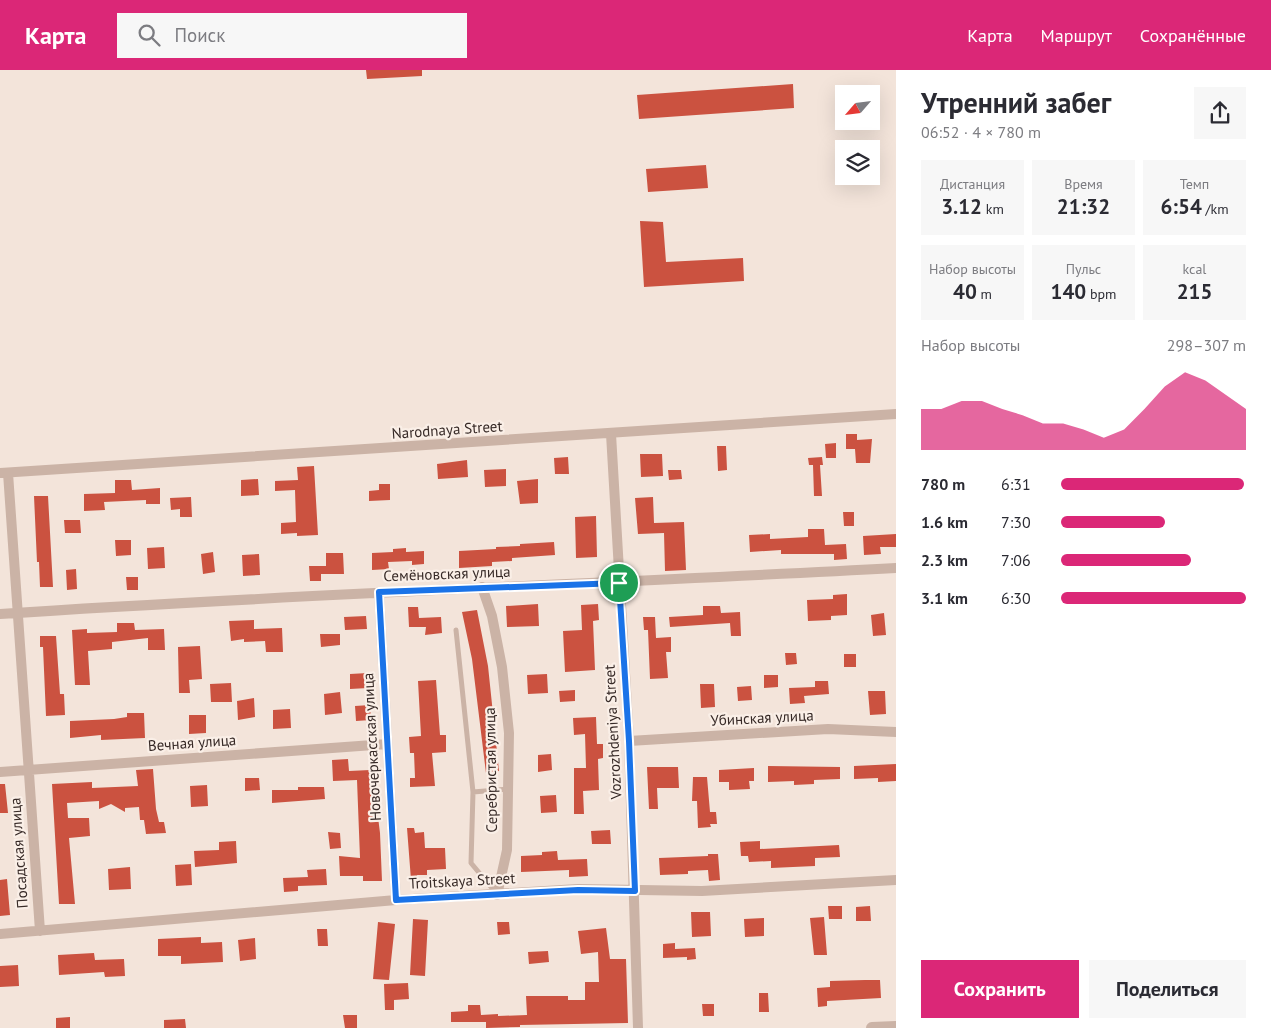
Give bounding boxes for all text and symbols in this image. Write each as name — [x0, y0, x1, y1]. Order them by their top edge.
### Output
search box — [117, 13, 467, 58]
text: Карта — [25, 20, 87, 51]
icon: search — [135, 21, 163, 49]
text: Поиск — [175, 23, 225, 47]
text: Карта — [967, 24, 1013, 47]
text: Маршрут — [1041, 24, 1112, 47]
text: Сохранённые — [1140, 24, 1246, 47]
text: Утренний забег — [921, 84, 1111, 121]
north arrow — [835, 85, 880, 130]
map controls — [835, 85, 880, 185]
button: share — [1194, 87, 1246, 139]
text: 06:52 · 4 × 780 m — [921, 122, 1041, 142]
button: layers — [835, 140, 880, 185]
text: Дистанция — [940, 175, 1005, 193]
text: Время — [1064, 175, 1103, 193]
text: Темп — [1180, 175, 1209, 193]
text: 3.12 — [941, 193, 982, 220]
text: 21:32 — [1057, 193, 1110, 220]
text: 6:54 — [1160, 193, 1202, 220]
text: km — [982, 200, 1004, 218]
text: /km — [1202, 200, 1229, 218]
text: Набор высоты — [929, 260, 1016, 278]
text: Пульс — [1066, 260, 1101, 278]
text: kcal — [1183, 260, 1206, 278]
text: 40 — [953, 278, 977, 305]
text: 140 — [1051, 278, 1086, 305]
text: 215 — [1177, 278, 1212, 305]
text: m — [977, 285, 992, 303]
text: bpm — [1086, 285, 1116, 303]
text: Набор высоты — [921, 335, 1020, 355]
text: 298–307 m — [1167, 335, 1246, 355]
street label: Narodnaya Street — [391, 416, 503, 443]
text: 780 m — [921, 474, 965, 494]
text: 6:31 — [1001, 474, 1031, 494]
text: 1.6 km — [921, 512, 968, 532]
text: 7:30 — [1001, 512, 1031, 532]
text: 2.3 km — [921, 550, 968, 570]
text: 7:06 — [1001, 550, 1031, 570]
street label: Семёновская улица — [383, 562, 511, 585]
pin — [598, 562, 640, 604]
icon: arrive — [605, 569, 633, 597]
text: 3.1 km — [921, 588, 968, 608]
text: 6:30 — [1001, 588, 1031, 608]
street label: Vozrozhdeniya Street — [599, 664, 626, 801]
street label: Новочеркасская улица — [358, 672, 385, 822]
street label: Убинская улица — [710, 705, 814, 730]
street label: Серебристая улица — [480, 707, 501, 833]
street label: Вечная улица — [147, 730, 237, 755]
street label: Посадская улица — [5, 797, 32, 909]
street label: Troitskaya Street — [408, 868, 516, 893]
button: Сохранить — [921, 960, 1079, 1018]
button: Поделиться — [1089, 960, 1246, 1018]

